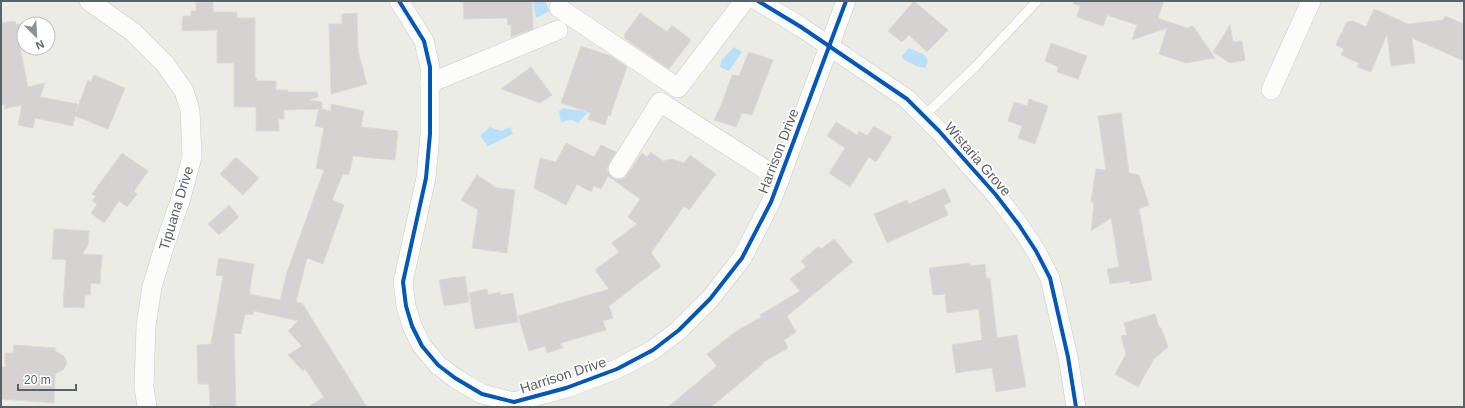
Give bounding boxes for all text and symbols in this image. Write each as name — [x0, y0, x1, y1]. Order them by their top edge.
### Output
north arrow — [16, 16, 56, 56]
text: N — [34, 38, 46, 52]
street label: Harrison Drive — [754, 106, 802, 196]
street label: Wistaria Grove — [942, 119, 1015, 199]
street label: Tipuana Drive — [156, 164, 196, 252]
street label: Harrison Drive — [518, 354, 608, 396]
scale bar — [18, 366, 76, 392]
text: 20 m — [24, 373, 51, 387]

